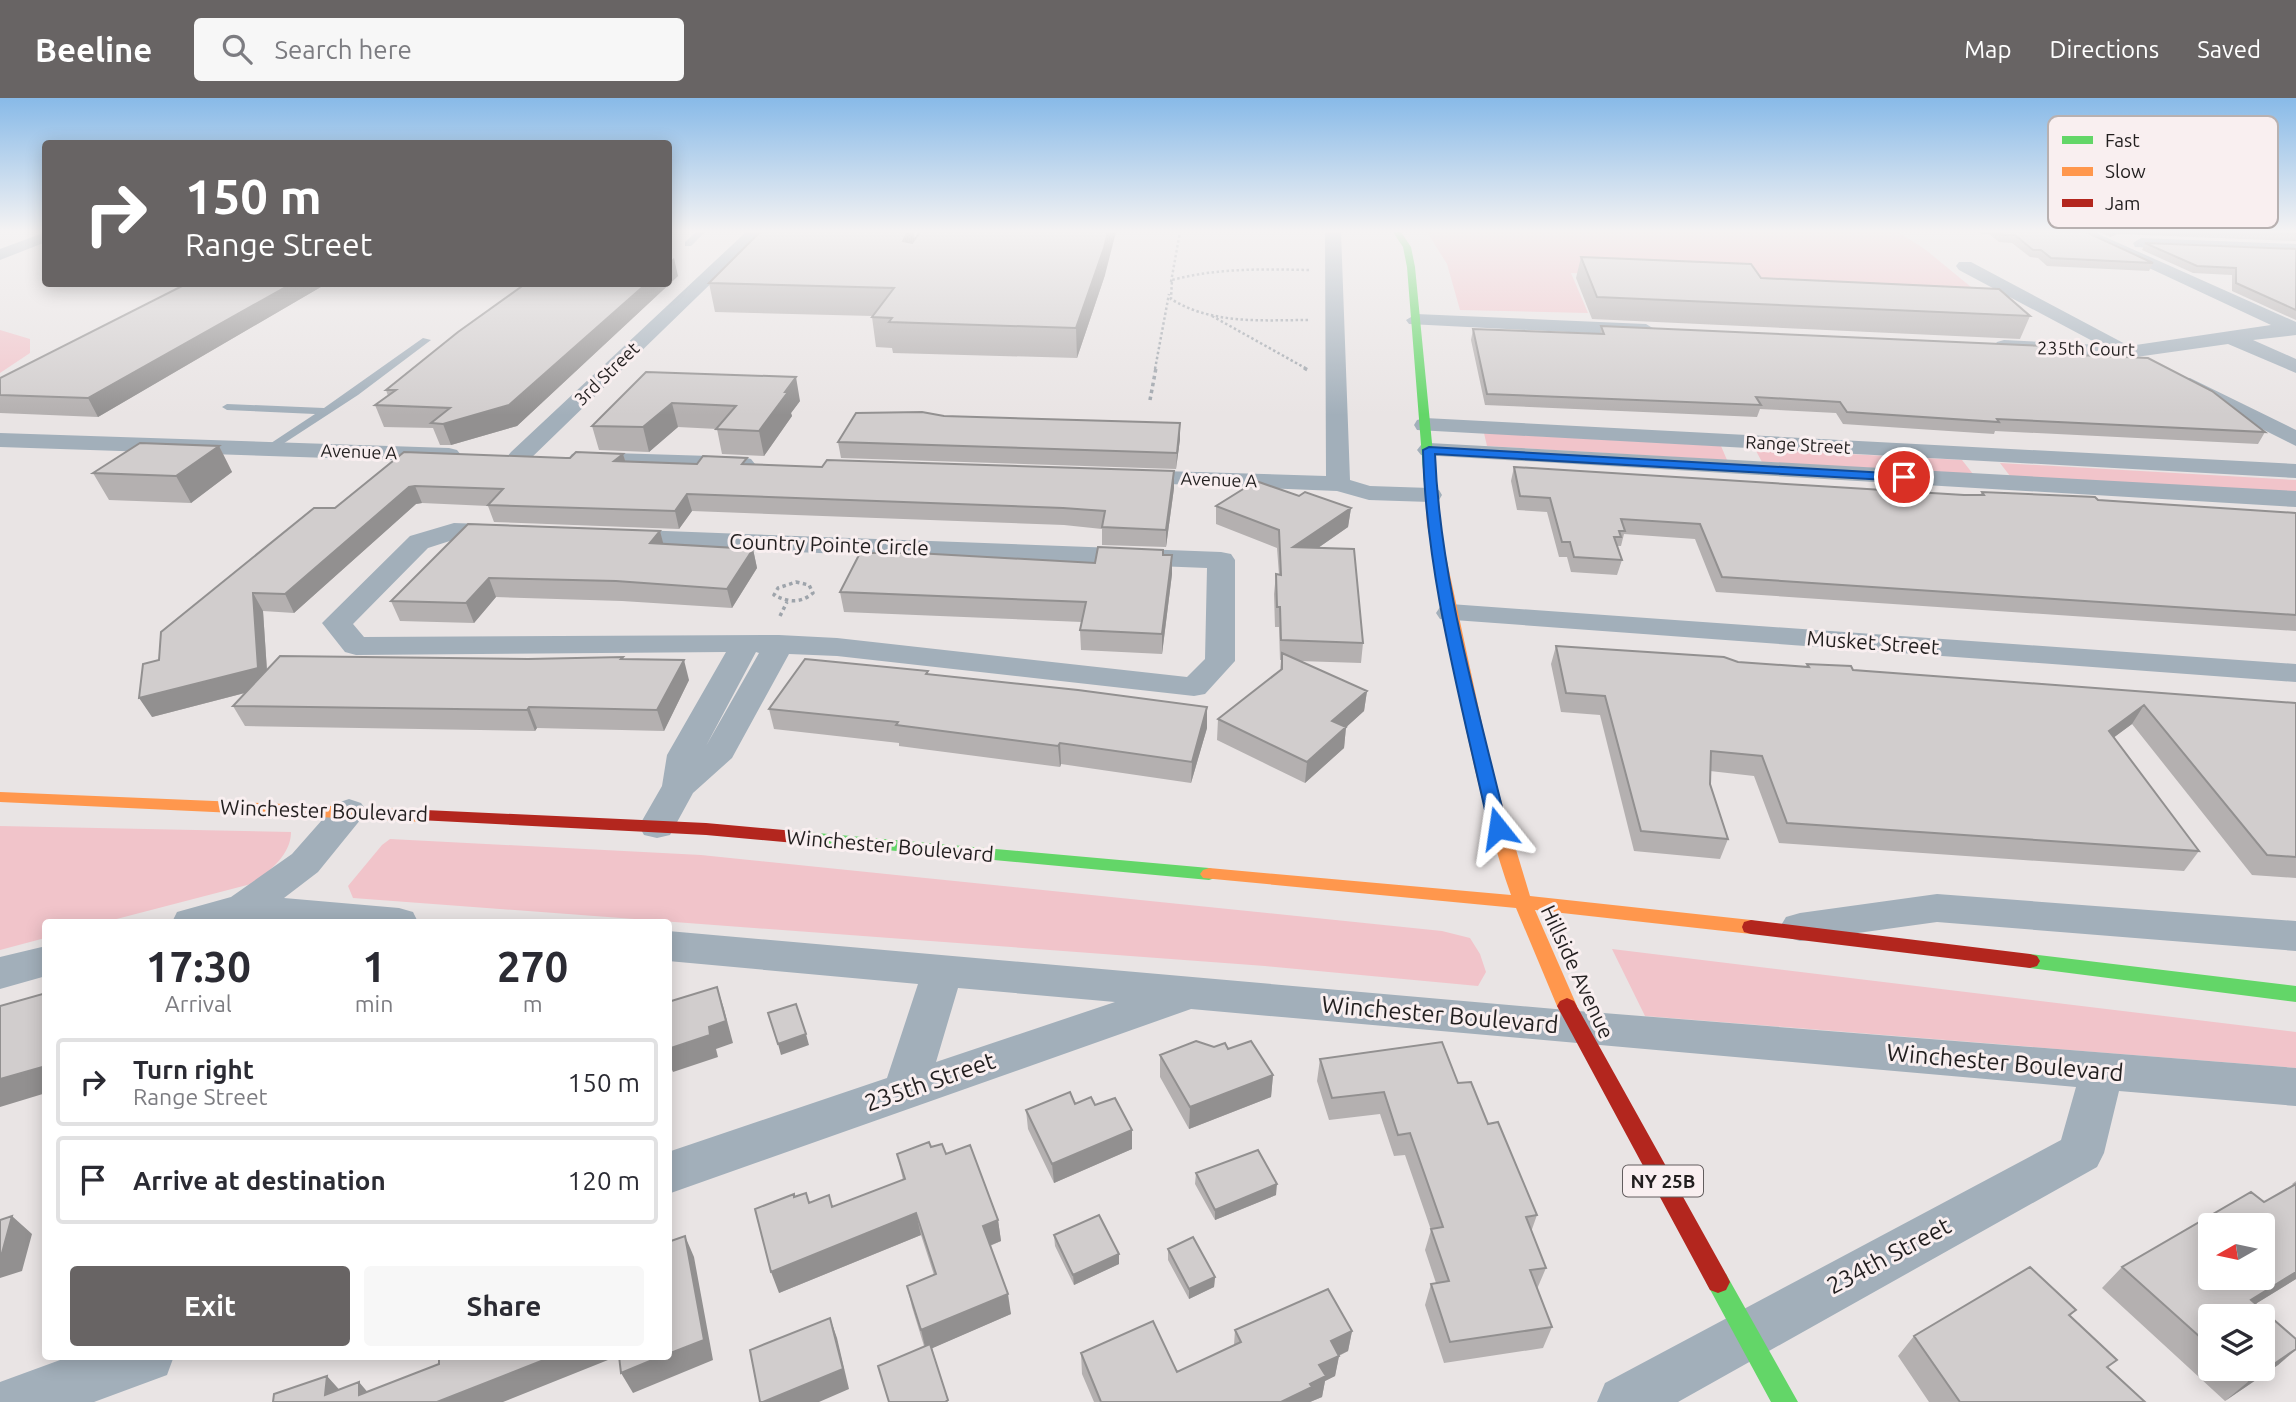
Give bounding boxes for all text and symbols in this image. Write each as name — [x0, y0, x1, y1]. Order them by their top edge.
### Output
search box — [194, 18, 684, 81]
icon: search — [218, 30, 256, 68]
text: Beeline — [35, 31, 152, 68]
text: Search here — [274, 35, 412, 64]
text: Map — [1964, 36, 2011, 63]
text: Directions — [2049, 36, 2159, 63]
text: Saved — [2197, 36, 2261, 63]
legend — [2048, 116, 2278, 228]
text: Fast — [2105, 129, 2140, 151]
text: Slow — [2105, 160, 2146, 182]
icon: right — [70, 168, 161, 259]
text: 150 m — [185, 168, 322, 223]
text: Jam — [2105, 192, 2141, 214]
text: Range Street — [185, 226, 372, 262]
street label: 235th Court — [2037, 337, 2135, 359]
street label: 3rd Street — [570, 338, 643, 409]
street label: Range Street — [1745, 431, 1851, 457]
street label: Avenue A — [320, 440, 398, 462]
pin — [1874, 447, 1934, 507]
icon: arrive — [1885, 458, 1923, 496]
street label: Avenue A — [1180, 468, 1258, 490]
street label: Country Pointe Circle — [729, 529, 929, 559]
street label: Musket Street — [1806, 625, 1940, 659]
position arrow — [1461, 791, 1535, 865]
street label: Winchester Boulevard — [220, 794, 428, 826]
street label: Winchester Boulevard — [785, 824, 995, 866]
street label: Hillside Avenue — [1537, 901, 1619, 1042]
text: 17:30 — [146, 943, 251, 990]
text: 1 — [362, 943, 386, 990]
text: 270 — [497, 943, 568, 990]
text: Arrival — [165, 991, 232, 1016]
text: min — [355, 991, 393, 1016]
text: m — [523, 991, 543, 1016]
street label: Winchester Boulevard — [1321, 991, 1560, 1038]
street label: Winchester Boulevard — [1886, 1039, 2125, 1086]
street label: 235th Street — [861, 1046, 999, 1116]
text: Turn right — [133, 1055, 254, 1084]
icon: right — [74, 1063, 112, 1101]
text: 150 m — [568, 1068, 640, 1097]
text: Range Street — [133, 1084, 268, 1109]
icon: arrive — [74, 1161, 112, 1199]
text: Arrive at destination — [133, 1166, 386, 1195]
text: 120 m — [568, 1166, 640, 1195]
road number: NY 25B — [1623, 1166, 1703, 1196]
street label: 234th Street — [1822, 1211, 1956, 1299]
north arrow — [2198, 1213, 2275, 1290]
map controls — [2198, 1213, 2275, 1381]
button: Exit — [70, 1266, 350, 1346]
button: Share — [364, 1266, 644, 1346]
button: layers — [2198, 1304, 2275, 1381]

